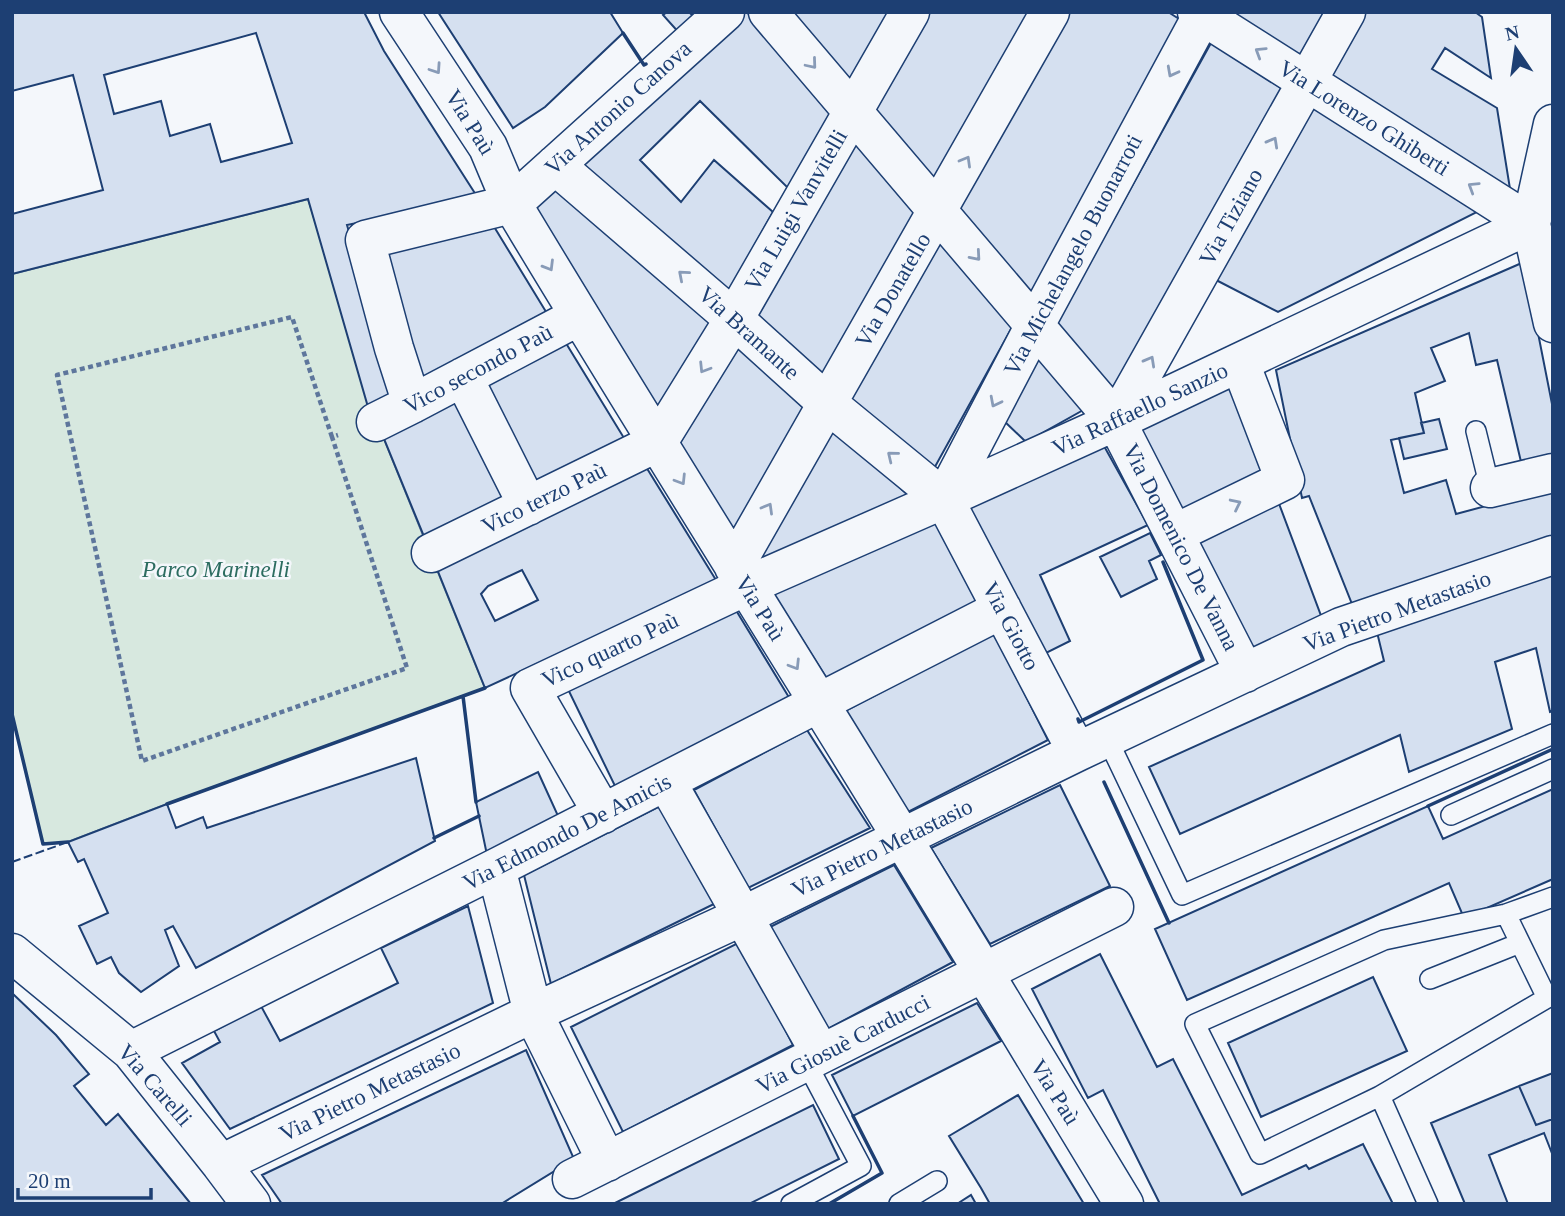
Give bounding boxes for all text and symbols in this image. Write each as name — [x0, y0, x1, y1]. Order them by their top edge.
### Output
north arrow — [1481, 14, 1551, 84]
text: N — [1503, 21, 1522, 45]
street label: Via Antonio Canova — [540, 36, 696, 180]
one-way arrow — [1255, 48, 1268, 61]
street label: Via Lorenzo Ghiberti — [1274, 55, 1454, 181]
one-way arrow — [804, 56, 816, 69]
one-way arrow — [428, 61, 441, 74]
one-way arrow — [1167, 65, 1180, 78]
street label: Via Paù — [440, 85, 500, 160]
street label: Via Luigi Vanvitelli — [740, 125, 852, 295]
street label: Via Michelangelo Buonarroti — [999, 130, 1147, 380]
one-way arrow — [1265, 136, 1278, 149]
one-way arrow — [958, 156, 971, 168]
street label: Via Tiziano — [1194, 164, 1268, 270]
one-way arrow — [1468, 183, 1481, 196]
street label: Via Donatello — [850, 228, 936, 352]
one-way arrow — [968, 248, 980, 261]
one-way arrow — [541, 258, 554, 271]
one-way arrow — [678, 271, 691, 283]
street label: Via Bramante — [693, 281, 805, 385]
street label: Vico secondo Paù — [399, 319, 557, 419]
one-way arrow — [1142, 356, 1155, 369]
street label: Via Raffaello Sanzio — [1048, 357, 1232, 461]
one-way arrow — [699, 361, 712, 374]
one-way arrow — [990, 395, 1003, 408]
street label: Via Domenico De Vanna — [1118, 439, 1244, 655]
one-way arrow — [887, 452, 900, 464]
street label: Vico terzo Paù — [478, 457, 611, 539]
one-way arrow — [673, 473, 686, 486]
one-way arrow — [1229, 498, 1241, 512]
one-way arrow — [760, 502, 773, 515]
park label: Parco Marinelli — [141, 557, 290, 582]
street label: Via Pietro Metastasio — [1300, 565, 1494, 657]
street label: Via Paù — [730, 571, 790, 646]
street label: Via Giotto — [977, 578, 1045, 674]
street label: Vico quarto Paù — [538, 607, 683, 693]
one-way arrow — [786, 657, 799, 670]
street label: Via Edmondo De Amicis — [459, 769, 675, 895]
street label: Via Pietro Metastasio — [788, 793, 976, 903]
street label: Via Giosuè Carducci — [752, 989, 934, 1099]
street label: Via Pietro Metastasio — [276, 1037, 464, 1147]
street label: Via Carelli — [113, 1039, 197, 1131]
street label: Via Paù — [1025, 1055, 1085, 1130]
scale bar — [18, 1156, 150, 1200]
text: 20 m — [28, 1169, 71, 1193]

